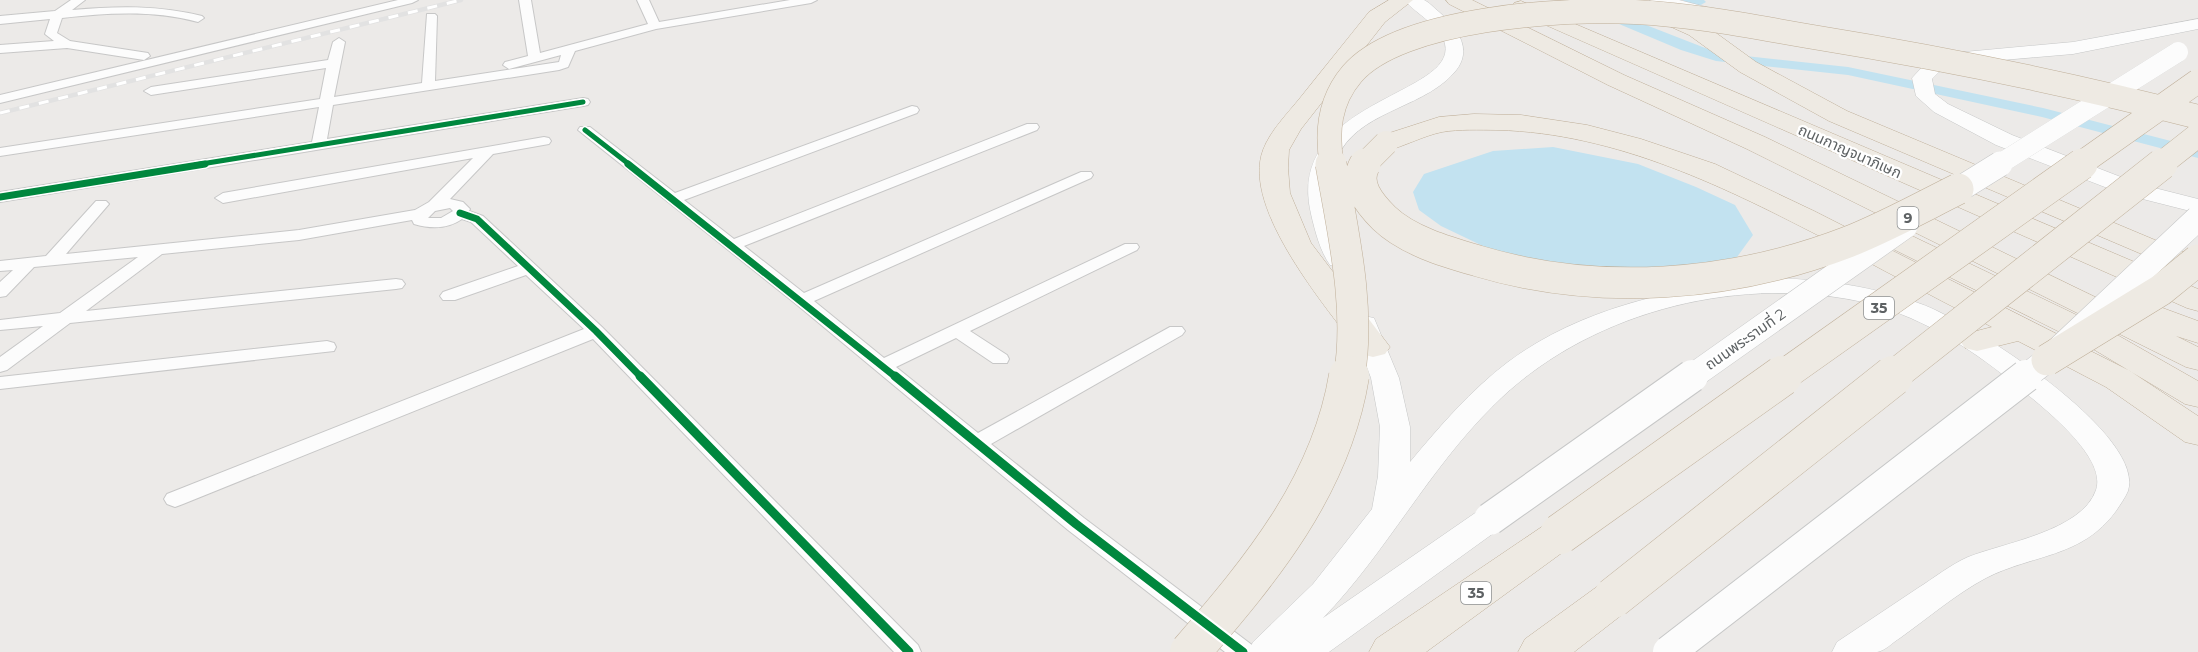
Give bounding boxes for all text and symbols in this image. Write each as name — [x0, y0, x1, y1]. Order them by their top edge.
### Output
street label: ถนนกาญจนาภิเษก — [1795, 120, 1905, 182]
road number: 9 — [1898, 207, 1918, 229]
road number: 35 — [1864, 297, 1894, 319]
street label: ถนนพระรามที่ 2 — [1700, 303, 1789, 374]
road number: 35 — [1461, 582, 1491, 604]

